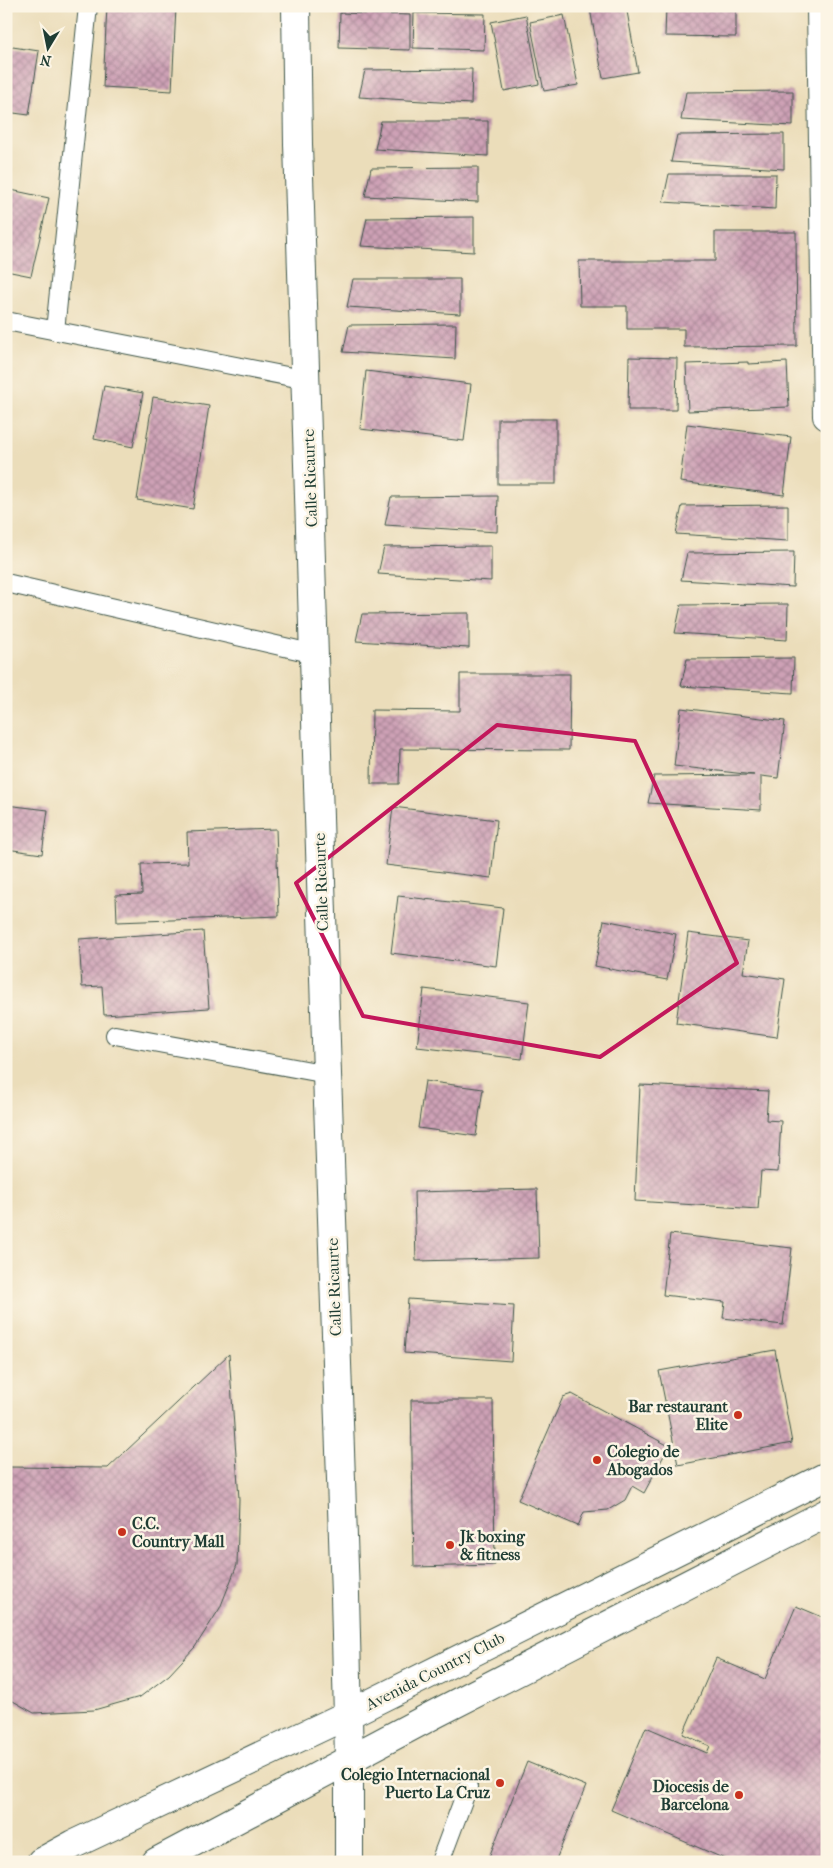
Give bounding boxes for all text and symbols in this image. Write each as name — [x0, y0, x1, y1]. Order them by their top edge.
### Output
north arrow — [22, 22, 72, 72]
text: N — [39, 51, 53, 70]
street label: Calle Ricaurte — [299, 428, 321, 528]
street label: Calle Ricaurte — [310, 832, 332, 932]
street label: Calle Ricaurte — [323, 1237, 345, 1337]
place label: Bar restaurant Elite — [628, 1397, 728, 1434]
marker: Bar restaurant Elite — [732, 1409, 744, 1421]
place label: Colegio de Abogados — [606, 1442, 679, 1480]
marker: Colegio de Abogados — [591, 1454, 603, 1466]
place label: C.C. Country Mall — [132, 1514, 225, 1552]
marker: C.C. Country Mall — [116, 1526, 128, 1538]
place label: Jk boxing & fitness — [458, 1527, 525, 1564]
marker: Jk boxing & fitness — [444, 1539, 456, 1551]
street label: Avenida Country Club — [362, 1628, 507, 1715]
place label: Colegio Internacional Puerto La Cruz — [341, 1765, 491, 1802]
marker: Colegio Internacional Puerto La Cruz — [494, 1777, 506, 1789]
place label: Diocesis de Barcelona — [653, 1777, 730, 1814]
marker: Diocesis de Barcelona — [733, 1789, 745, 1801]

